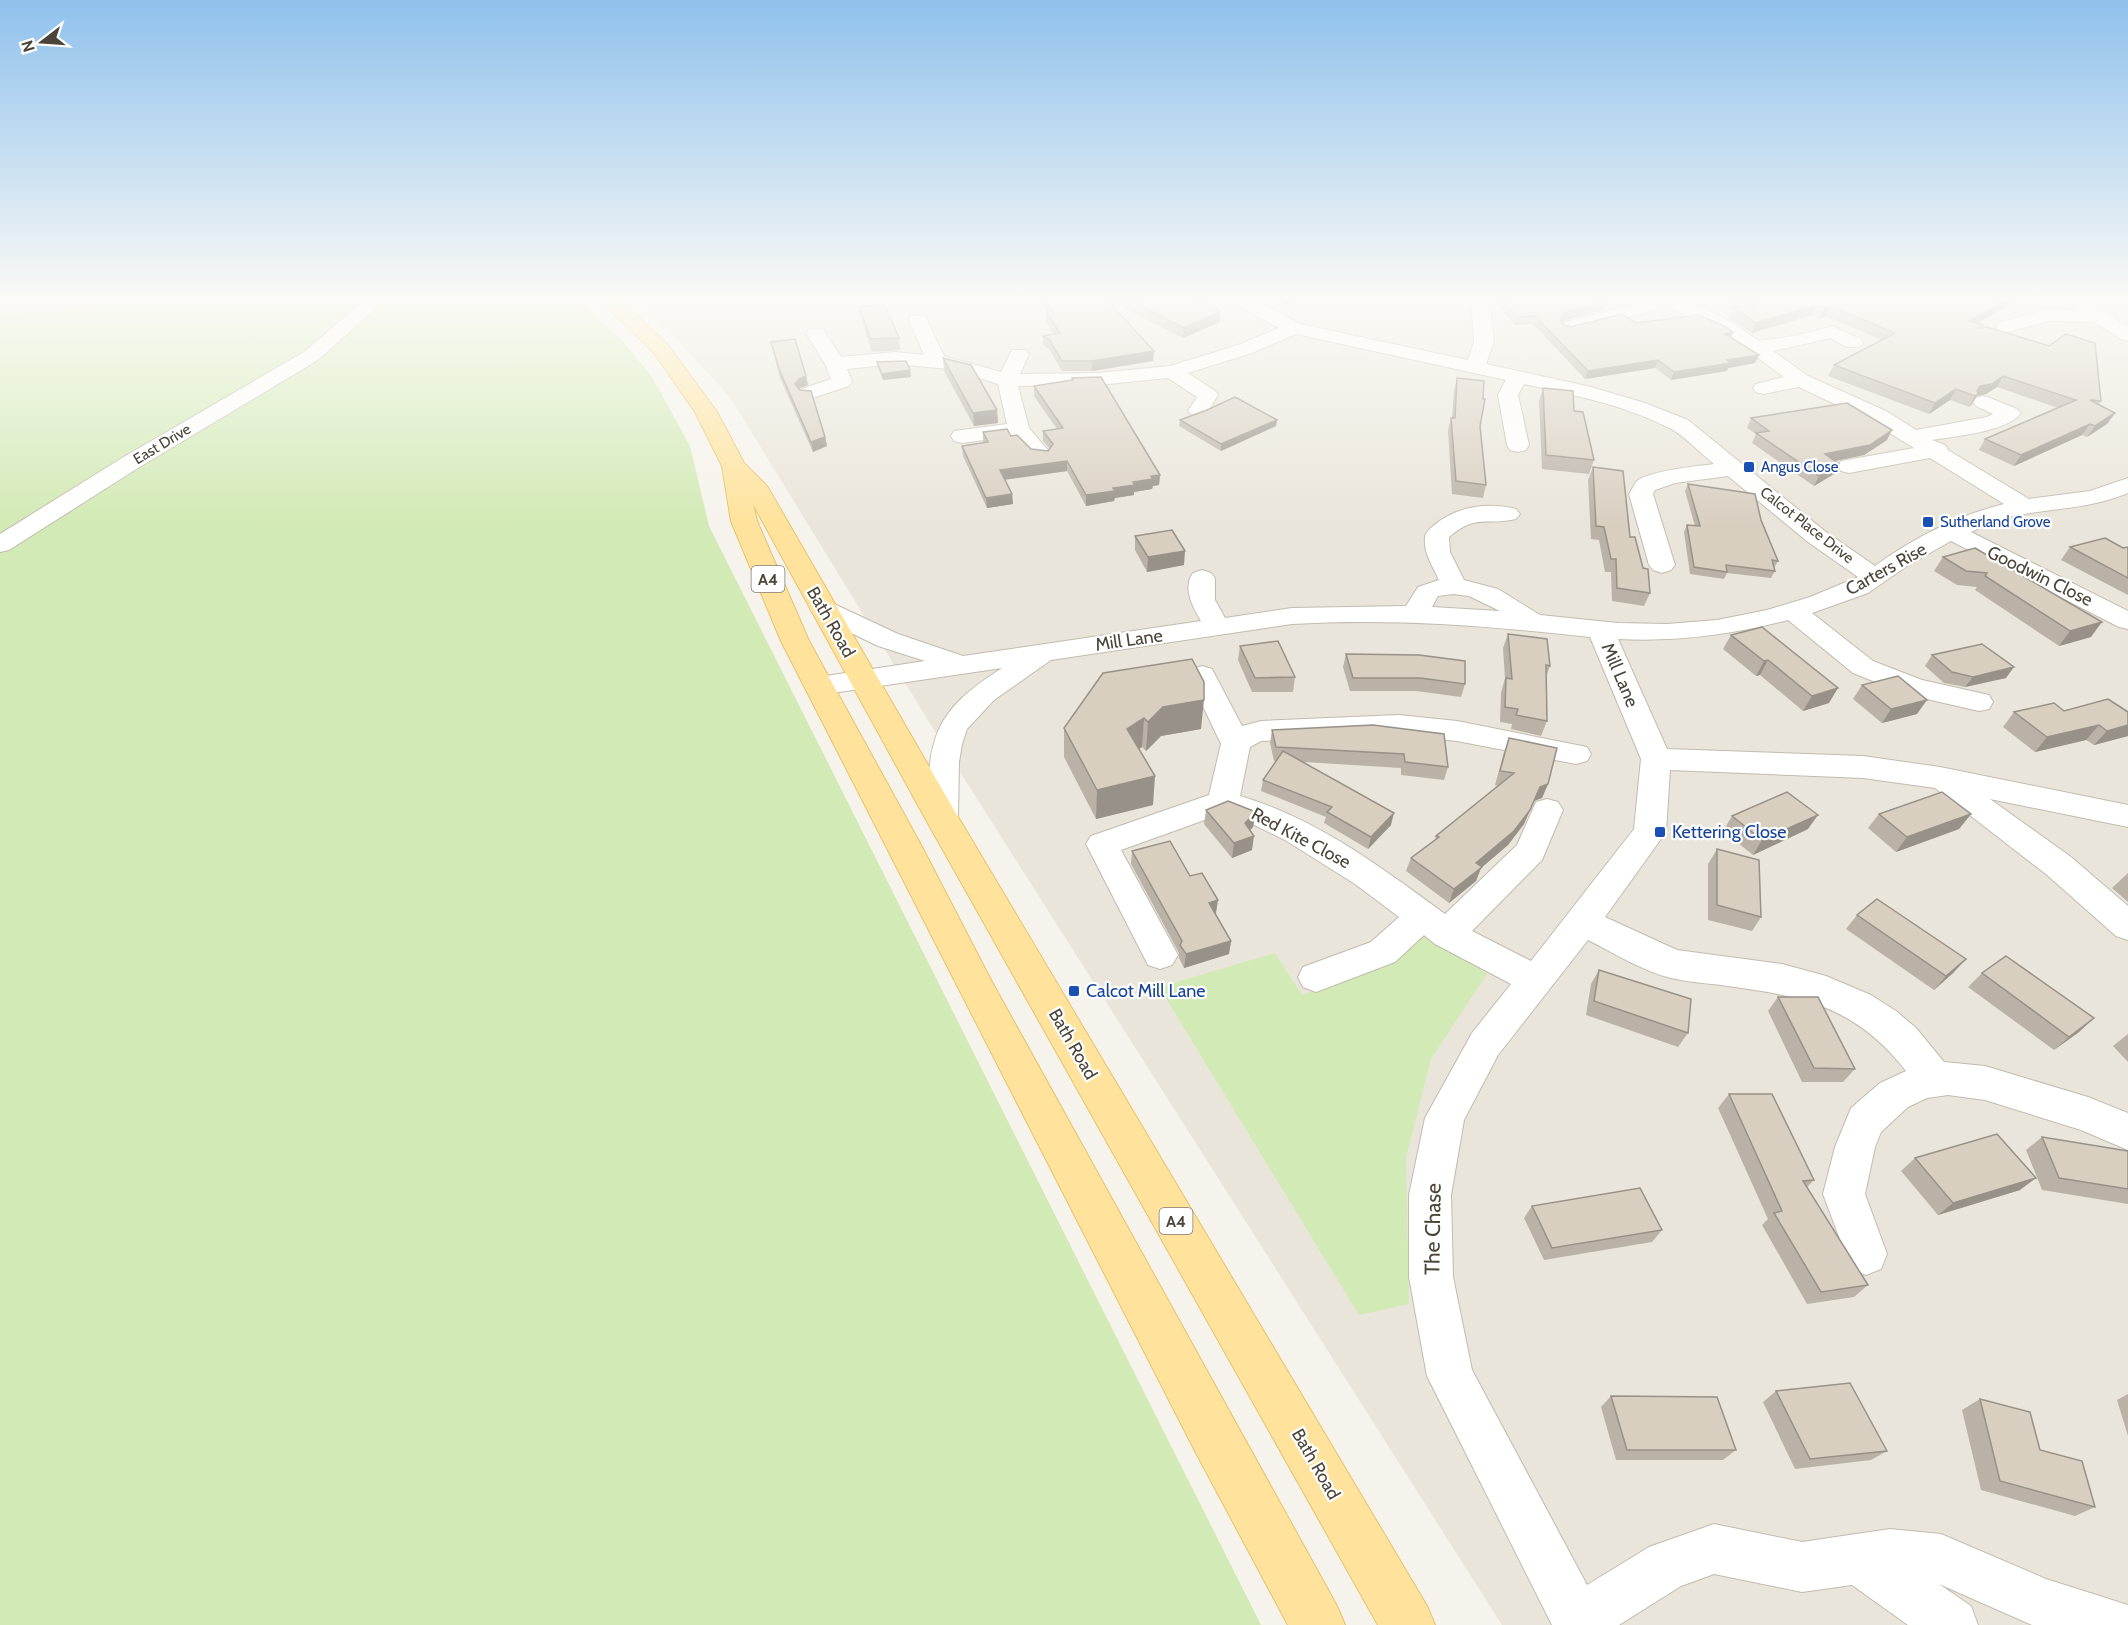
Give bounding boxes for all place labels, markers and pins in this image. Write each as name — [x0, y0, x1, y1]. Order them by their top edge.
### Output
place label: Angus Close — [1761, 458, 1839, 476]
marker: Angus Close — [1742, 460, 1756, 474]
place label: Sutherland Grove — [1940, 513, 2051, 531]
marker: Sutherland Grove — [1921, 515, 1935, 529]
place label: Kettering Close — [1672, 821, 1786, 843]
marker: Kettering Close — [1653, 825, 1667, 839]
place label: Calcot Mill Lane — [1086, 980, 1206, 1002]
marker: Calcot Mill Lane — [1067, 984, 1081, 998]

